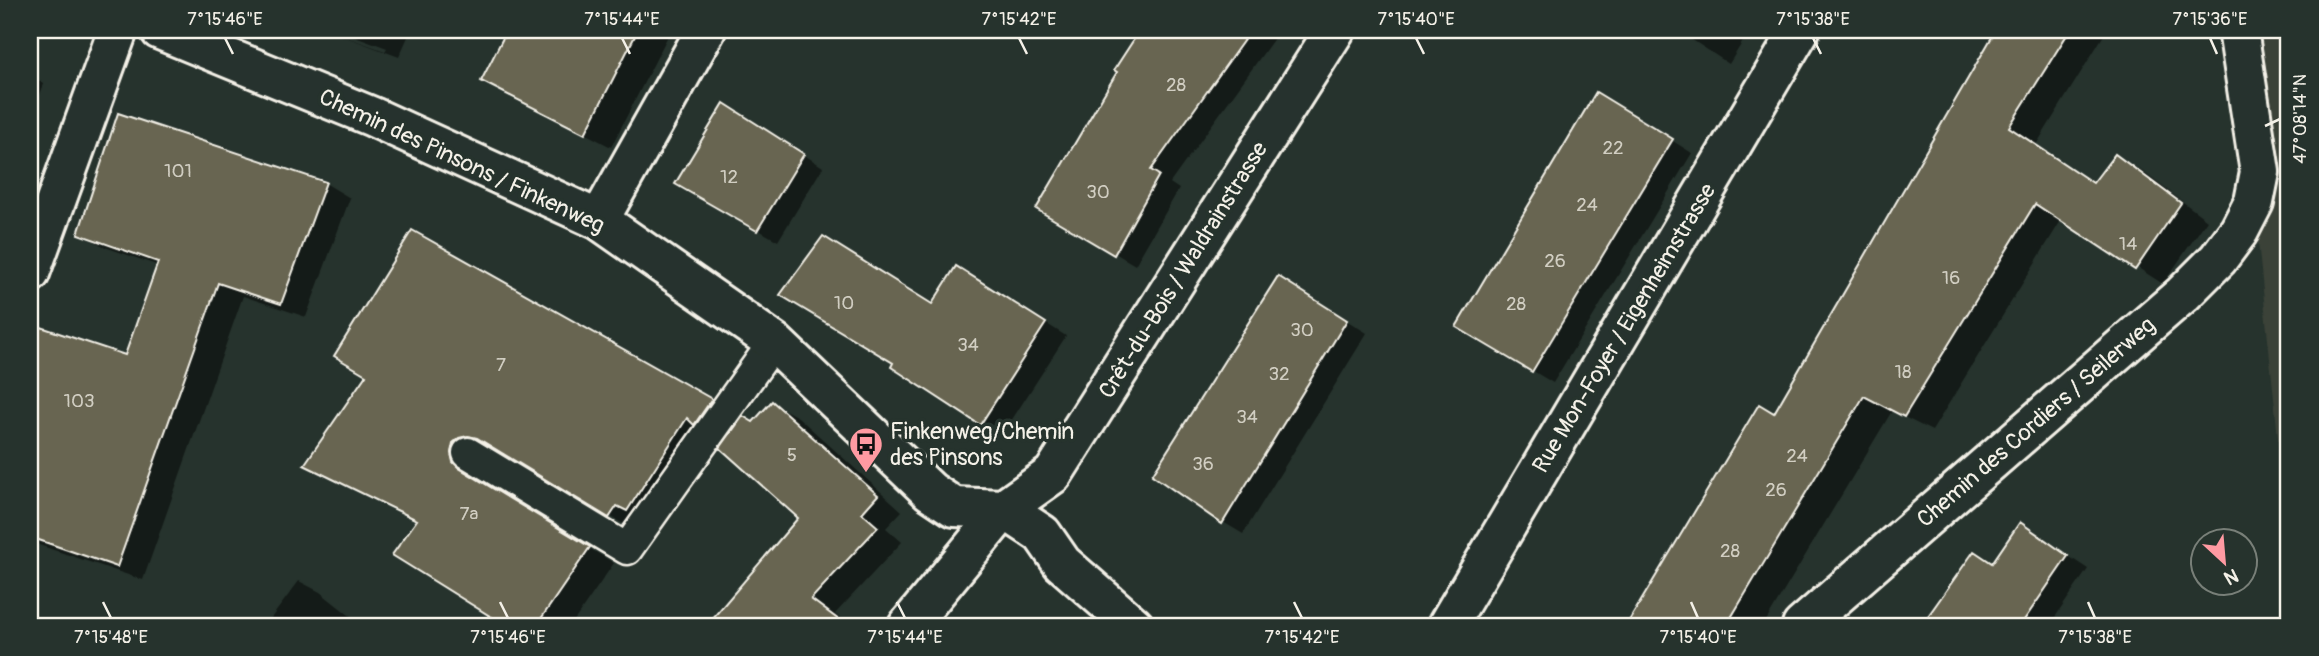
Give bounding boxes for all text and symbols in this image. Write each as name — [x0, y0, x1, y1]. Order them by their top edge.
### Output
text: 7°15'46"E — [187, 8, 263, 31]
text: 7°15'44"E — [584, 8, 660, 31]
text: 7°15'42"E — [982, 8, 1056, 31]
text: 7°15'40"E — [1377, 8, 1455, 31]
text: 7°15'38"E — [1776, 8, 1850, 31]
text: 7°15'36"E — [2173, 8, 2247, 31]
house number: 28 — [1166, 73, 1186, 97]
text: 47°08'14"N — [2289, 74, 2312, 164]
street label: Chemin des Pinsons / Finkenweg — [315, 82, 609, 240]
street label: Crêt-du-Bois / Waldrainstrasse — [1092, 136, 1274, 404]
house number: 22 — [1602, 136, 1624, 160]
house number: 101 — [164, 159, 192, 183]
house number: 12 — [720, 165, 738, 189]
street label: Rue Mon-Foyer / Eigenheimstrasse — [1526, 177, 1722, 478]
house number: 30 — [1086, 180, 1110, 204]
house number: 24 — [1576, 193, 1598, 217]
house number: 14 — [2119, 232, 2137, 256]
house number: 26 — [1544, 249, 1566, 273]
house number: 16 — [1942, 266, 1960, 290]
house number: 10 — [834, 291, 854, 315]
house number: 28 — [1506, 292, 1526, 316]
street label: Chemin des Cordiers / Seilerweg — [1911, 311, 2161, 533]
house number: 30 — [1290, 318, 1314, 342]
house number: 34 — [957, 333, 979, 357]
house number: 7 — [496, 353, 506, 377]
house number: 18 — [1894, 360, 1912, 384]
house number: 32 — [1268, 362, 1290, 386]
house number: 103 — [63, 389, 95, 413]
house number: 34 — [1236, 405, 1258, 429]
place label: Finkenweg/Chemin des Pinsons — [890, 417, 1074, 472]
bus stop icon: Finkenweg/Chemin des Pinsons — [847, 425, 885, 474]
house number: 5 — [787, 443, 797, 467]
house number: 24 — [1786, 444, 1808, 468]
house number: 36 — [1192, 452, 1214, 476]
house number: 26 — [1765, 478, 1787, 502]
house number: 7a — [460, 502, 479, 526]
north arrow — [2190, 526, 2260, 596]
house number: 28 — [1720, 539, 1740, 563]
text: N — [2220, 563, 2242, 590]
text: 7°15'48"E — [74, 626, 148, 649]
text: 7°15'46"E — [470, 626, 546, 649]
text: 7°15'44"E — [867, 626, 943, 649]
text: 7°15'42"E — [1265, 626, 1339, 649]
text: 7°15'40"E — [1659, 626, 1737, 649]
text: 7°15'38"E — [2058, 626, 2132, 649]

